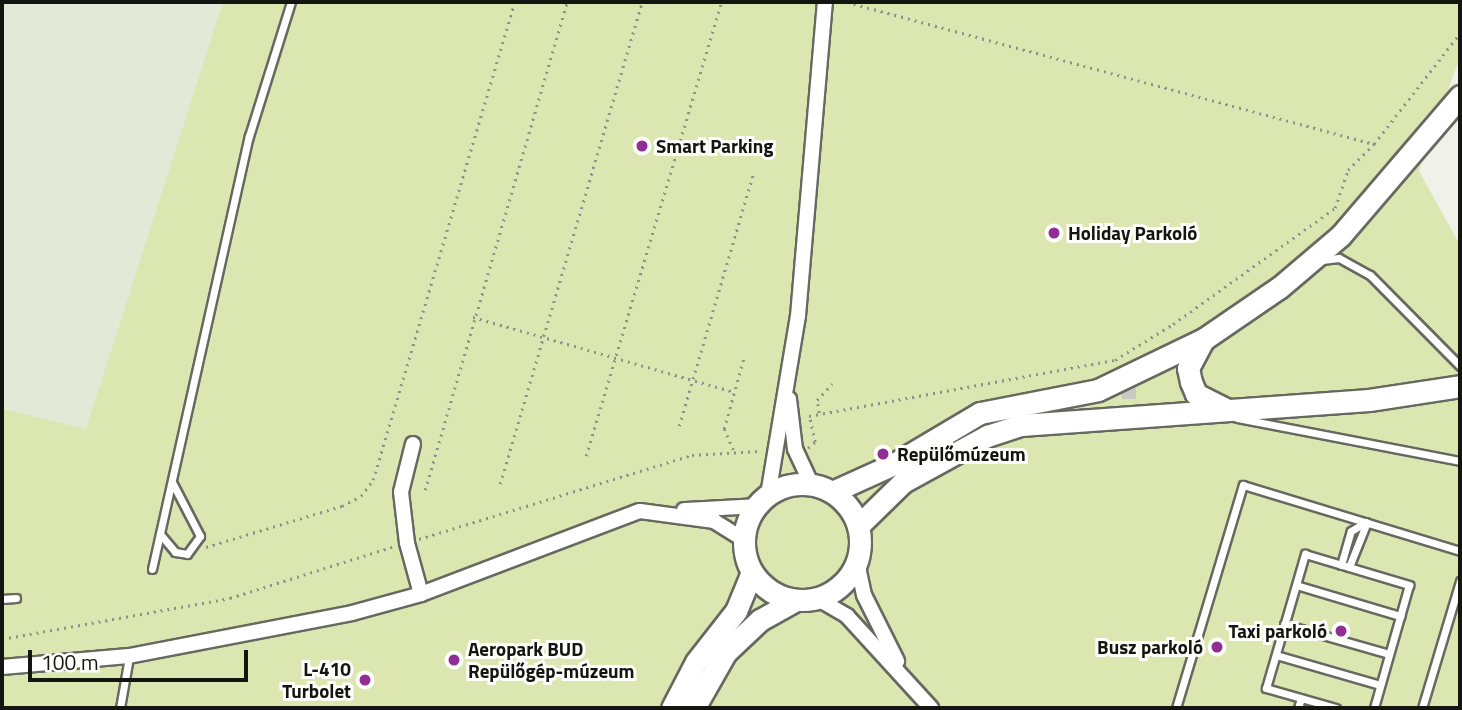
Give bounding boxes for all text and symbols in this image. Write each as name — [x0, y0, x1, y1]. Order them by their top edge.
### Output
place label: Smart Parking — [656, 135, 773, 157]
marker: Smart Parking — [634, 138, 650, 154]
place label: Holiday Parkoló — [1068, 222, 1197, 244]
marker: Holiday Parkoló — [1046, 225, 1062, 241]
place label: Repülőmúzeum — [897, 443, 1026, 465]
marker: Repülőmúzeum — [875, 446, 891, 462]
place label: Taxi parkoló — [1229, 620, 1327, 642]
marker: Taxi parkoló — [1333, 623, 1349, 639]
scale bar — [32, 636, 252, 680]
place label: Busz parkoló — [1097, 636, 1203, 658]
place label: Aeropark BUD Repülőgép-múzeum — [468, 638, 635, 682]
marker: Busz parkoló — [1209, 639, 1225, 655]
text: 100 m — [41, 646, 98, 678]
marker: Aeropark BUD Repülőgép-múzeum — [446, 652, 462, 668]
place label: L-410 Turbolet — [282, 658, 351, 702]
marker: L-410 Turbolet — [357, 672, 373, 688]

